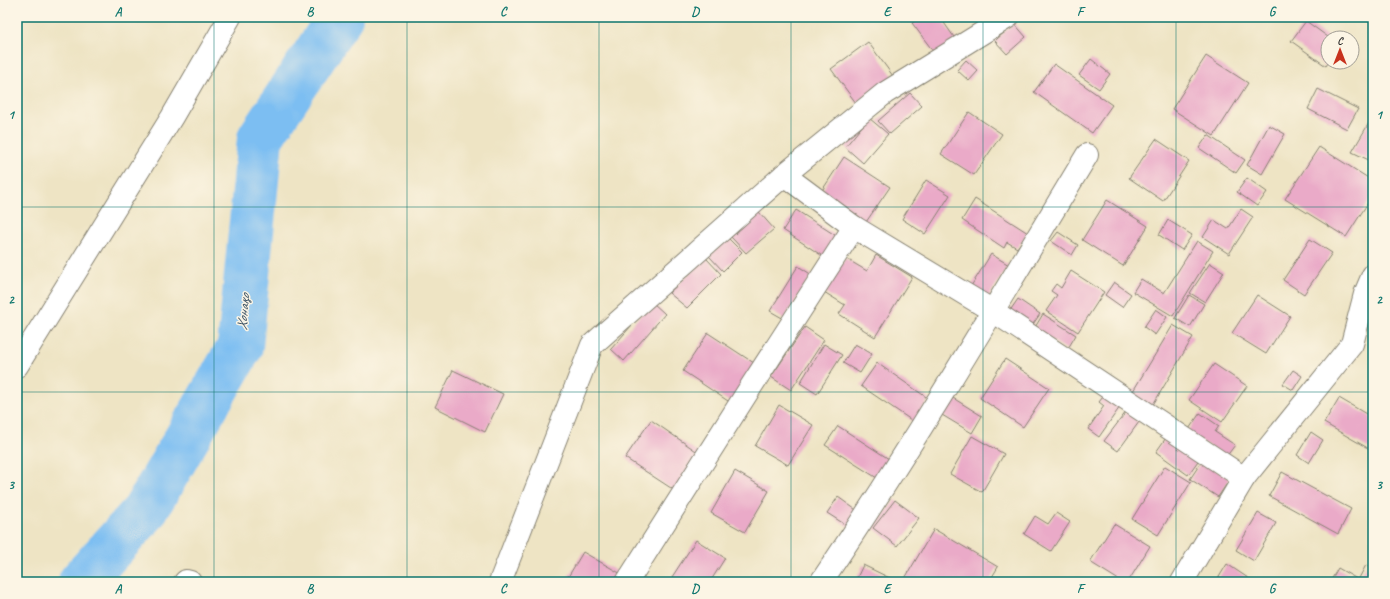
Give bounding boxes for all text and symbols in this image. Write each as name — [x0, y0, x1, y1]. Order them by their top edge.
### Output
text: A — [115, 4, 123, 20]
text: B — [307, 4, 315, 20]
text: C — [500, 4, 508, 20]
text: D — [691, 4, 700, 20]
text: E — [884, 4, 893, 20]
text: F — [1077, 4, 1086, 20]
text: G — [1269, 4, 1277, 20]
north arrow — [1320, 30, 1360, 70]
text: С — [1337, 33, 1344, 47]
text: 1 — [8, 107, 16, 123]
text: 1 — [1376, 107, 1384, 123]
water label: Хонақо — [232, 291, 255, 331]
text: 2 — [8, 292, 15, 308]
text: 2 — [1376, 292, 1383, 308]
text: 3 — [8, 477, 15, 493]
text: 3 — [1376, 477, 1383, 493]
text: A — [115, 581, 123, 597]
text: B — [307, 581, 315, 597]
text: C — [500, 581, 508, 597]
text: D — [691, 581, 700, 597]
text: E — [884, 581, 893, 597]
text: F — [1077, 581, 1086, 597]
text: G — [1269, 581, 1277, 597]

